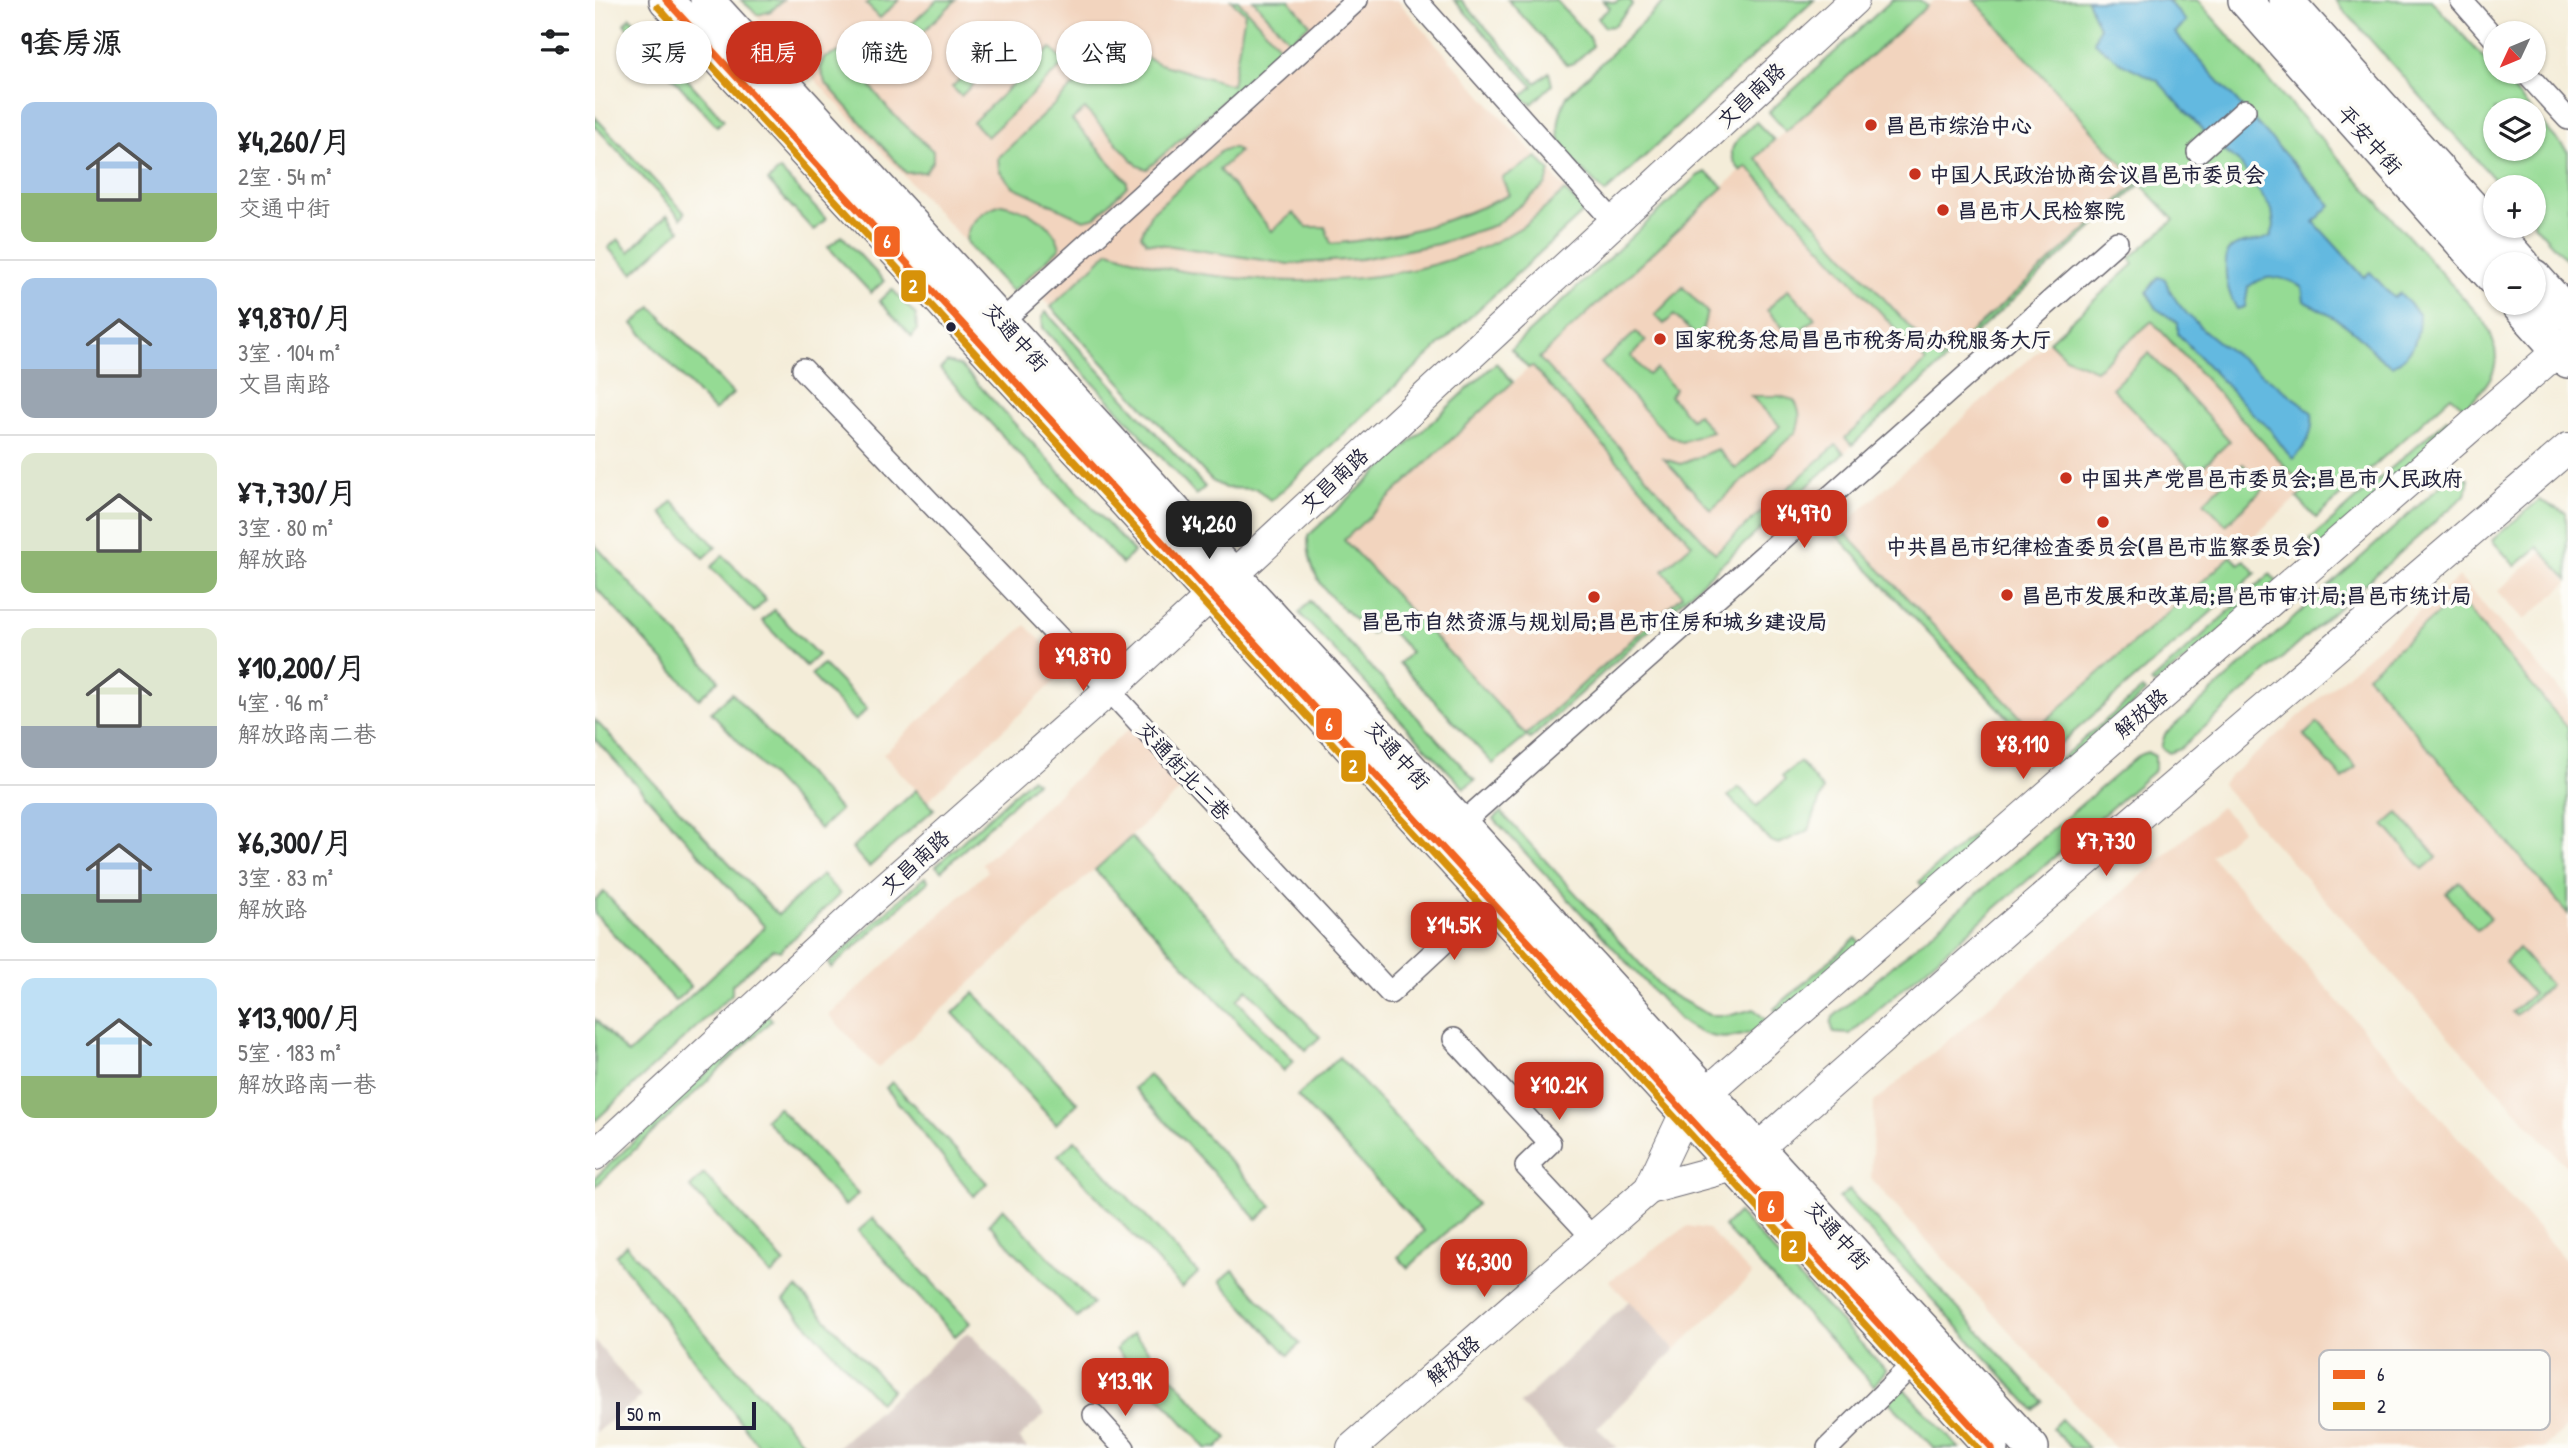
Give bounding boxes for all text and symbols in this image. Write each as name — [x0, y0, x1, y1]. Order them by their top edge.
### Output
chip: 买房 — [616, 21, 712, 84]
chip: 租房 — [726, 21, 822, 84]
chip: 筛选 — [836, 21, 932, 84]
chip: 新上 — [946, 21, 1042, 84]
chip: 公寓 — [1056, 21, 1152, 84]
north arrow — [2483, 21, 2546, 84]
map controls — [2483, 21, 2546, 315]
text: 9套房源 — [21, 22, 122, 62]
icon: filters — [536, 23, 574, 61]
street label: 文昌南路 — [1710, 56, 1792, 134]
button: layers — [2483, 98, 2546, 161]
street label: 平安中街 — [2331, 99, 2409, 181]
place label: 昌邑市综治中心 — [1885, 111, 2032, 140]
marker: 昌邑市综治中心 — [1863, 117, 1879, 133]
text: ¥4,260/月 — [238, 121, 351, 161]
icon: home — [77, 130, 161, 214]
place label: 中国人民政治协商会议昌邑市委员会 — [1929, 160, 2265, 189]
text: 2室 · 54 m² — [238, 161, 332, 192]
marker: 中国人民政治协商会议昌邑市委员会 — [1907, 166, 1923, 182]
button: + — [2483, 175, 2546, 238]
text: 交通中街 — [238, 192, 330, 223]
place label: 昌邑市人民检察院 — [1957, 196, 2125, 225]
marker: 昌邑市人民检察院 — [1935, 202, 1951, 218]
line badge: 6 — [873, 225, 901, 258]
text: 6 — [883, 228, 891, 254]
button: − — [2483, 252, 2546, 315]
line badge: 2 — [900, 269, 927, 303]
text: 2 — [909, 273, 918, 299]
street label: 交通中街 — [977, 296, 1055, 378]
text: ¥9,870/月 — [238, 297, 353, 337]
icon: home — [77, 306, 161, 390]
unlabelled marker — [944, 320, 958, 334]
place label: 国家税务总局昌邑市税务局办税服务大厅 — [1674, 325, 2052, 354]
marker: 国家税务总局昌邑市税务局办税服务大厅 — [1652, 331, 1668, 347]
text: 3室 · 104 m² — [238, 337, 340, 368]
text: 文昌南路 — [238, 368, 330, 399]
street label: 文昌南路 — [1293, 441, 1375, 519]
place label: 中国共产党昌邑市委员会;昌邑市人民政府 — [2080, 464, 2463, 493]
marker: 中国共产党昌邑市委员会;昌邑市人民政府 — [2058, 470, 2074, 486]
text: ¥7,730/月 — [238, 472, 357, 512]
icon: home — [77, 481, 161, 565]
pin: ¥4,970 — [1747, 490, 1861, 550]
text: ¥4,970 — [1777, 497, 1831, 528]
pin: ¥4,260 — [1152, 502, 1266, 561]
text: ¥4,260 — [1182, 508, 1236, 539]
text: 3室 · 80 m² — [238, 512, 333, 543]
marker: 中共昌邑市纪律检查委员会(昌邑市监察委员会) — [2095, 514, 2111, 530]
place label: 中共昌邑市纪律检查委员会(昌邑市监察委员会) — [1886, 532, 2320, 561]
text: 解放路 — [238, 543, 307, 574]
place label: 昌邑市发展和改革局;昌邑市审计局;昌邑市统计局 — [2021, 581, 2472, 610]
marker: 昌邑市发展和改革局;昌邑市审计局;昌邑市统计局 — [1999, 587, 2015, 603]
marker: 昌邑市自然资源与规划局;昌邑市住房和城乡建设局 — [1586, 589, 1602, 605]
place label: 昌邑市自然资源与规划局;昌邑市住房和城乡建设局 — [1361, 607, 1827, 636]
pin: ¥9,870 — [1026, 634, 1140, 693]
text: ¥9,870 — [1055, 640, 1111, 671]
text: ¥10,200/月 — [238, 647, 366, 687]
icon: home — [77, 656, 161, 740]
street label: 解放路 — [2108, 681, 2174, 745]
text: 4室 · 96 m² — [238, 687, 329, 718]
line badge: 6 — [1315, 707, 1343, 741]
text: 6 — [1325, 711, 1333, 737]
street label: 交通中街 — [1359, 714, 1437, 796]
street label: 交通街北二巷 — [1130, 715, 1238, 827]
text: 解放路南二巷 — [238, 718, 376, 749]
pin: ¥8,110 — [1966, 722, 2080, 781]
text: ¥8,110 — [1997, 728, 2049, 759]
line badge: 2 — [1340, 749, 1367, 783]
text: 2 — [1349, 753, 1358, 779]
pin: ¥7,730 — [2049, 818, 2163, 878]
text: ¥6,300/月 — [238, 822, 353, 862]
street label: 文昌南路 — [874, 823, 956, 901]
text: ¥7,730 — [2077, 825, 2135, 856]
icon: home — [77, 831, 161, 915]
text: 3室 · 83 m² — [238, 862, 333, 893]
text: 解放路 — [238, 893, 307, 924]
pin: ¥14.5K — [1397, 902, 1511, 962]
text: ¥14.5K — [1427, 909, 1481, 940]
text: ¥13,900/月 — [238, 997, 363, 1037]
icon: home — [77, 1006, 161, 1090]
text: 5室 · 183 m² — [238, 1037, 341, 1068]
pin: ¥10.2K — [1502, 1062, 1616, 1122]
text: 解放路南一巷 — [238, 1068, 376, 1099]
text: ¥10.2K — [1530, 1069, 1588, 1100]
line badge: 6 — [1757, 1190, 1785, 1223]
text: 6 — [1767, 1193, 1775, 1219]
street label: 交通中街 — [1799, 1194, 1877, 1276]
line badge: 2 — [1780, 1230, 1807, 1263]
text: 2 — [1789, 1233, 1798, 1259]
pin: ¥6,300 — [1427, 1240, 1541, 1299]
text: ¥6,300 — [1456, 1246, 1512, 1277]
street label: 解放路 — [1420, 1328, 1486, 1392]
legend — [2319, 1350, 2550, 1430]
pin: ¥13.9K — [1068, 1358, 1182, 1418]
text: 6 — [2377, 1361, 2385, 1387]
text: ¥13.9K — [1098, 1365, 1152, 1396]
text: 2 — [2377, 1393, 2386, 1419]
scale bar — [616, 1399, 756, 1431]
text: 50 m — [627, 1401, 661, 1427]

